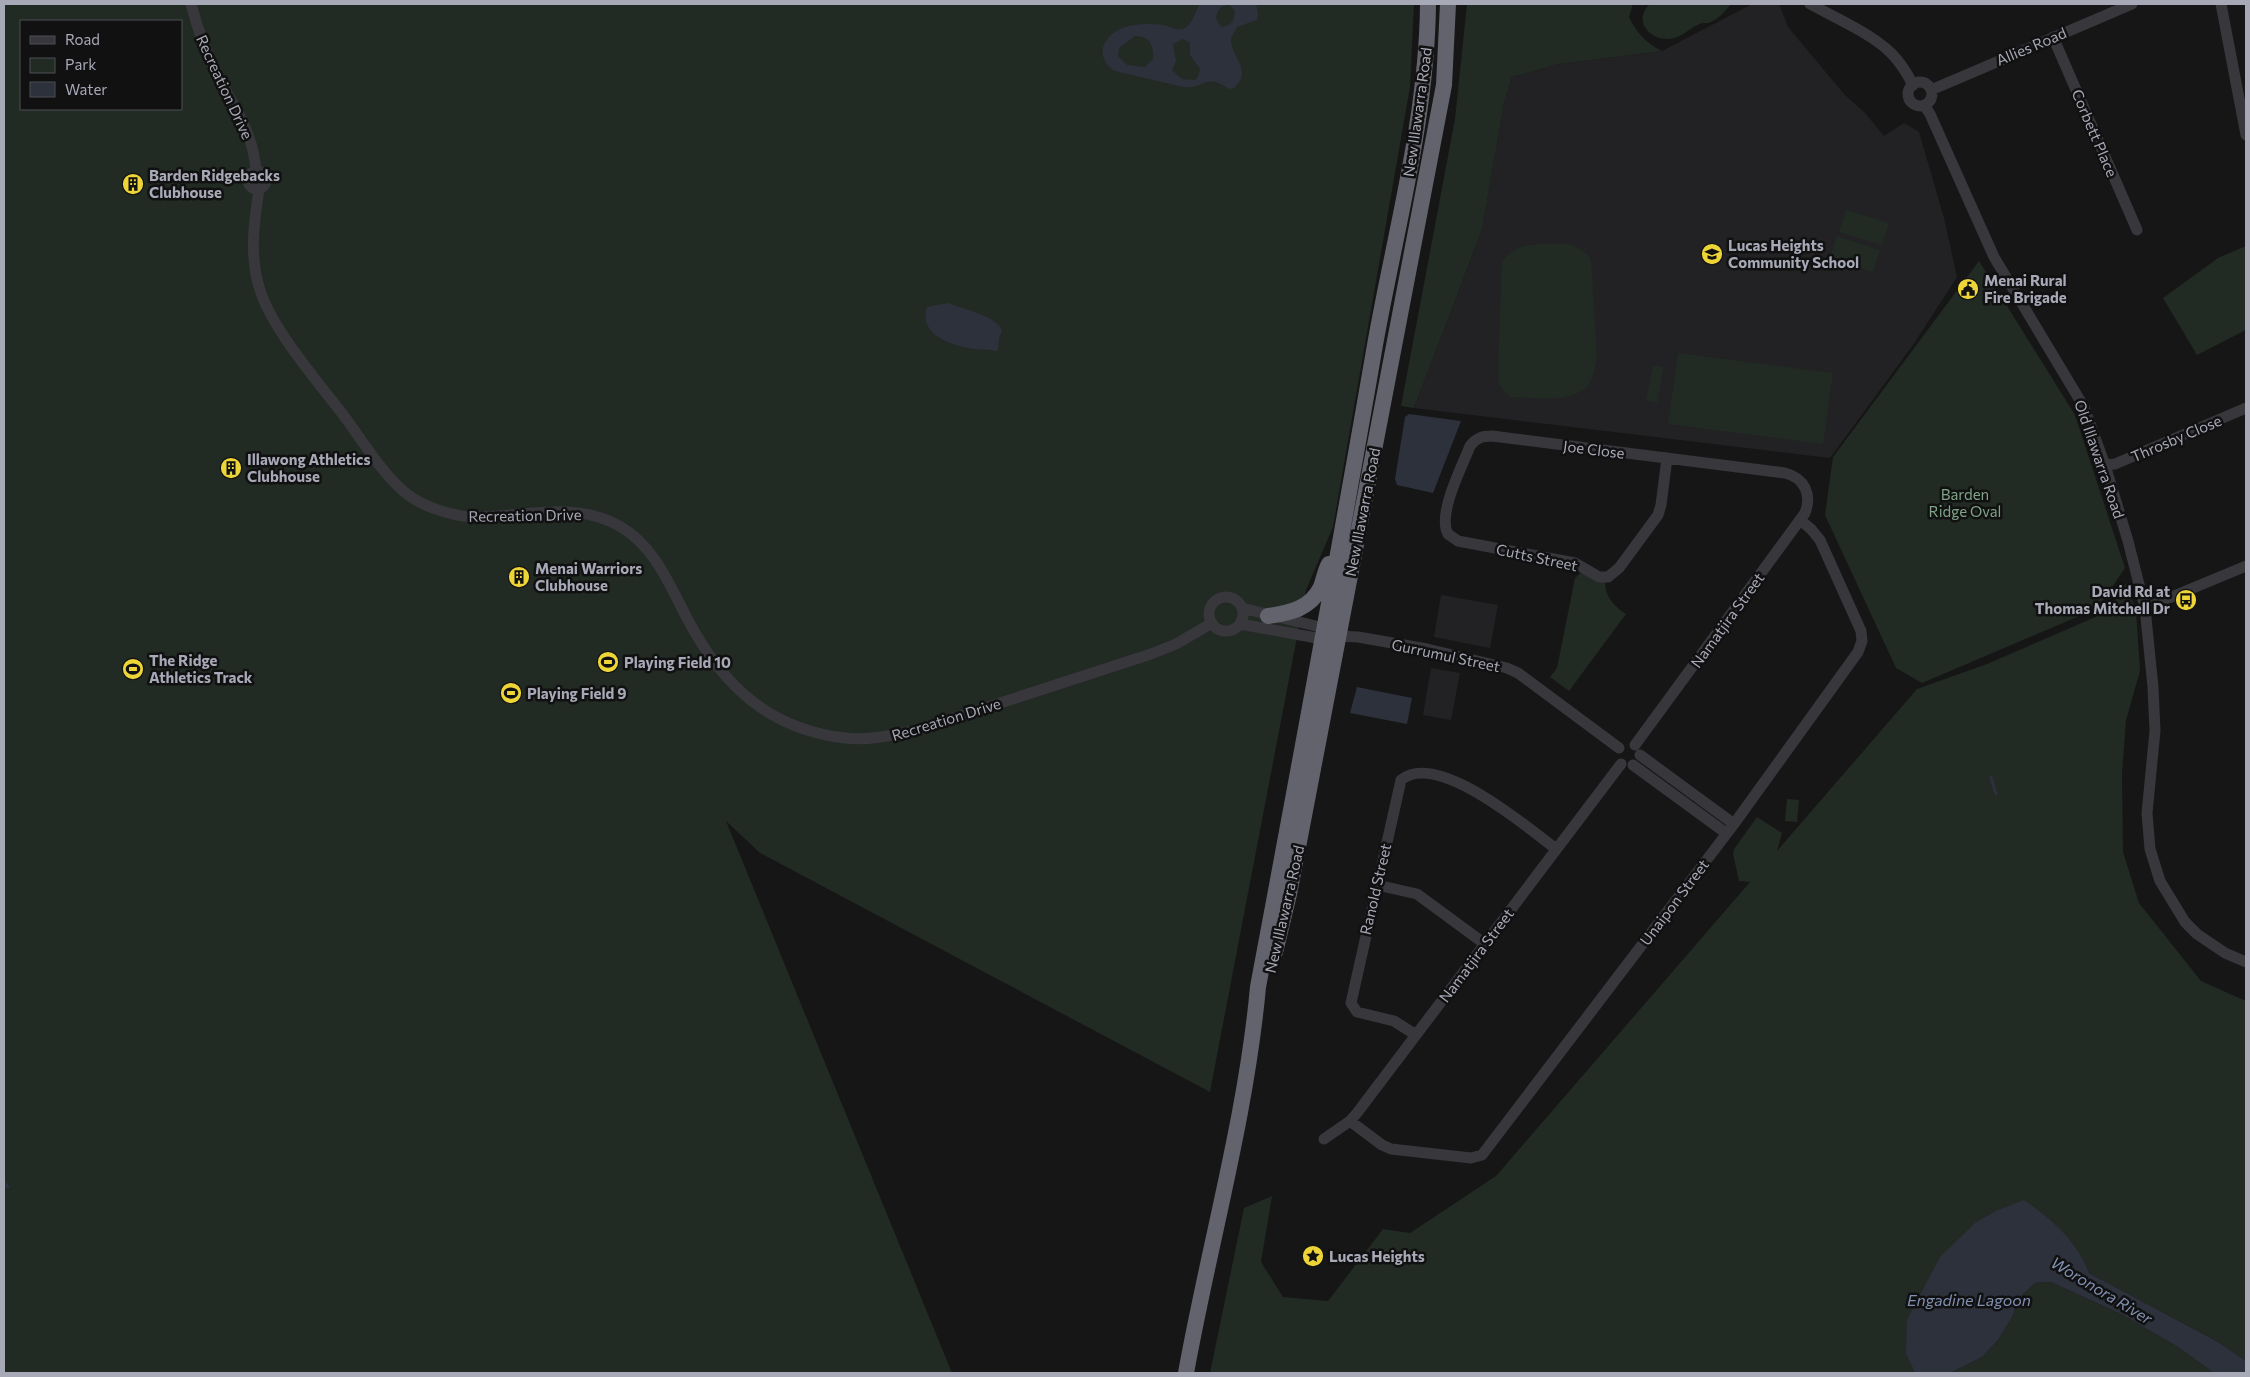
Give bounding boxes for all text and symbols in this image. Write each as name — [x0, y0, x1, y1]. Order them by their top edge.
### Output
legend — [20, 20, 182, 110]
street label: Allies Road — [1993, 23, 2069, 69]
text: Road — [65, 30, 100, 48]
street label: Recreation Drive — [193, 32, 257, 142]
street label: New Illawarra Road — [1399, 46, 1435, 178]
text: Park — [65, 55, 96, 73]
text: Water — [65, 80, 107, 98]
street label: Corbett Place — [2068, 86, 2122, 180]
place label: Barden Ridgebacks Clubhouse — [149, 166, 280, 201]
building icon: Barden Ridgebacks Clubhouse — [121, 172, 145, 196]
place label: Lucas Heights Community School — [1728, 236, 1859, 271]
school or university icon: Lucas Heights Community School — [1700, 242, 1724, 266]
place label: Menai Rural Fire Brigade — [1984, 271, 2067, 306]
public building icon: Menai Rural Fire Brigade — [1956, 277, 1980, 301]
street label: Old Illawarra Road — [2071, 397, 2129, 521]
street label: Throsby Close — [2128, 411, 2224, 465]
street label: Joe Close — [1562, 436, 1626, 462]
street label: New Illawarra Road — [1341, 446, 1383, 578]
place label: Illawong Athletics Clubhouse — [247, 450, 370, 485]
building icon: Illawong Athletics Clubhouse — [219, 456, 243, 480]
park label: Barden Ridge Oval — [1929, 485, 2001, 520]
street label: Recreation Drive — [468, 505, 582, 525]
street label: Cutts Street — [1495, 540, 1579, 574]
place label: Menai Warriors Clubhouse — [535, 559, 642, 594]
building icon: Menai Warriors Clubhouse — [507, 565, 531, 589]
street label: Namatjira Street — [1687, 569, 1767, 671]
place label: David Rd at Thomas Mitchell Dr — [2035, 582, 2170, 617]
bus stop icon: David Rd at Thomas Mitchell Dr — [2174, 588, 2198, 612]
street label: Gurrumul Street — [1390, 635, 1502, 675]
sports icon: Playing Field 10 — [596, 650, 620, 674]
place label: The Ridge Athletics Track — [149, 651, 253, 686]
place label: Playing Field 10 — [624, 653, 731, 671]
sports icon: The Ridge Athletics Track — [121, 657, 145, 681]
sports icon: Playing Field 9 — [499, 681, 523, 705]
place label: Playing Field 9 — [527, 684, 626, 702]
street label: Recreation Drive — [889, 694, 1003, 744]
street label: Ranold Street — [1356, 842, 1394, 936]
street label: New Illawarra Road — [1261, 843, 1307, 975]
street label: Unaipon Street — [1636, 855, 1712, 949]
street label: Namatjira Street — [1435, 905, 1517, 1005]
place icon: Lucas Heights — [1301, 1244, 1325, 1268]
place label: Lucas Heights — [1329, 1247, 1425, 1265]
water label: Woronora River — [2048, 1252, 2157, 1328]
water label: Engadine Lagoon — [1907, 1290, 2031, 1309]

